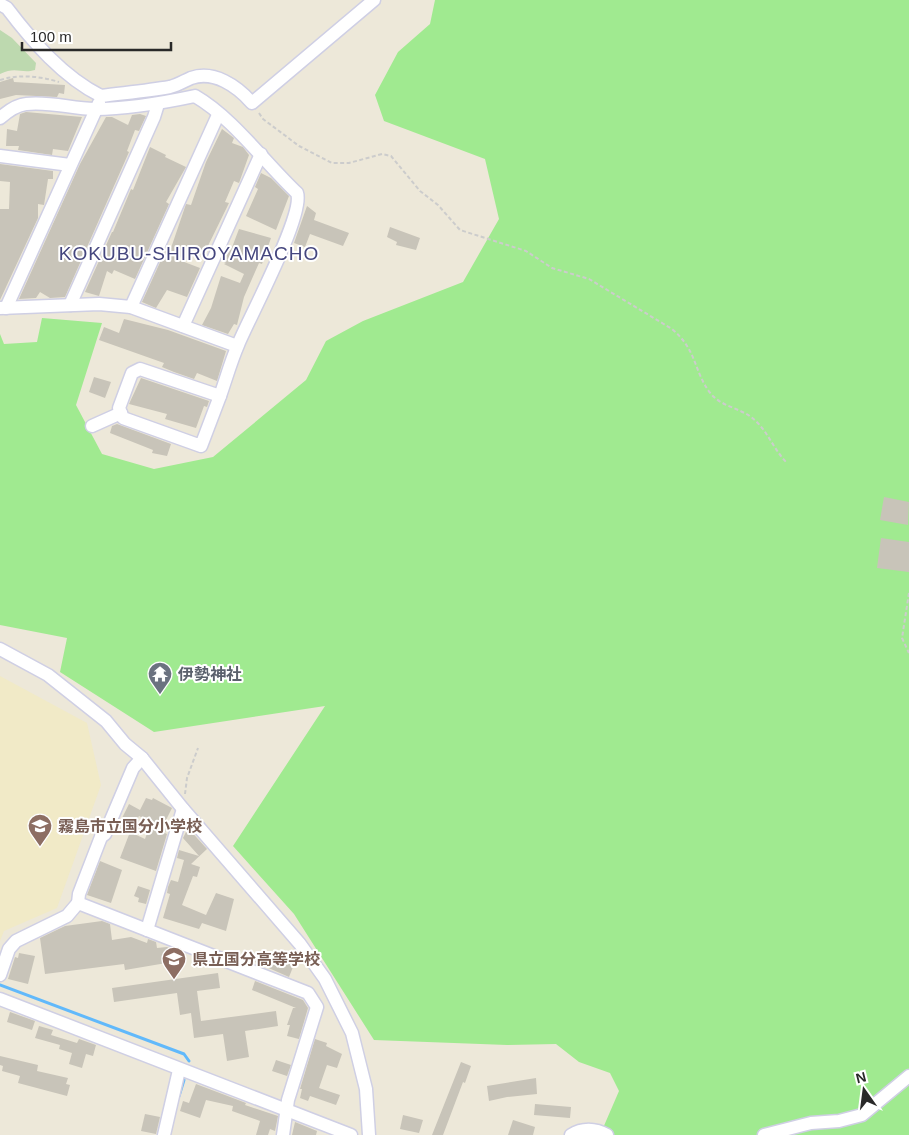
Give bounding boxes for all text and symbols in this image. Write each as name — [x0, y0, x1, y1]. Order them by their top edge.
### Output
scale bar — [22, 20, 171, 52]
text: 100 m — [30, 28, 72, 45]
district label: KOKUBU-SHIROYAMACHO — [59, 243, 319, 264]
temple icon: 伊勢神社 — [147, 661, 173, 695]
place label: 伊勢神社 — [177, 665, 242, 683]
school or university icon: 霧島市立国分小学校 — [27, 813, 53, 847]
place label: 霧島市立国分小学校 — [58, 818, 202, 835]
school or university icon: 県立国分高等学校 — [161, 946, 187, 980]
place label: 県立国分高等学校 — [192, 951, 320, 968]
north arrow — [839, 1065, 889, 1115]
text: N — [854, 1068, 868, 1086]

